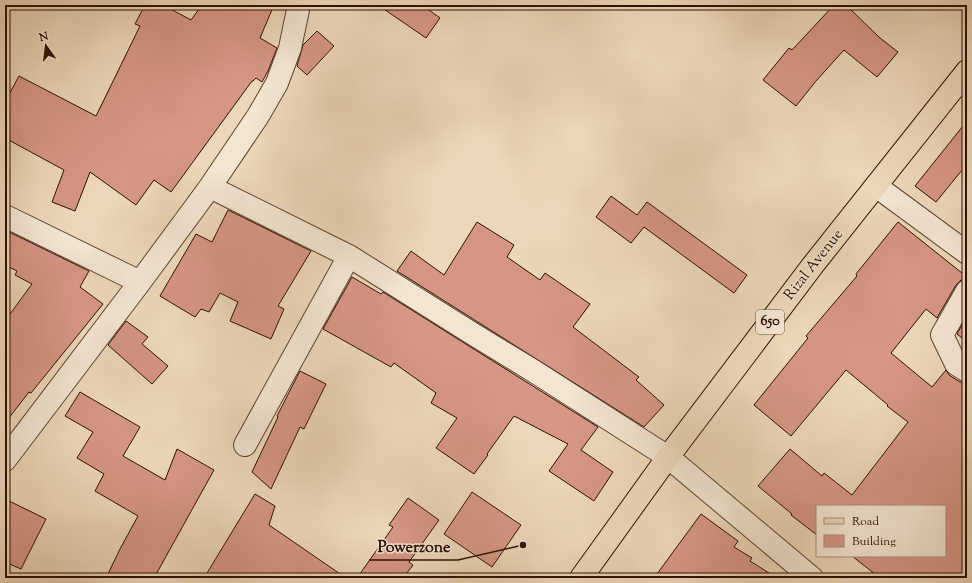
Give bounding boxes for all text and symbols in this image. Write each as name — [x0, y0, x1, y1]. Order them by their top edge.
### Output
north arrow — [26, 26, 66, 66]
text: N — [37, 28, 50, 46]
street label: Rizal Avenue — [780, 225, 848, 305]
road number: 650 — [756, 310, 784, 334]
legend — [816, 505, 946, 557]
text: Road — [852, 513, 879, 531]
callout: Powerzone — [369, 532, 458, 560]
text: Building — [852, 533, 896, 551]
text: Powerzone — [377, 537, 451, 560]

